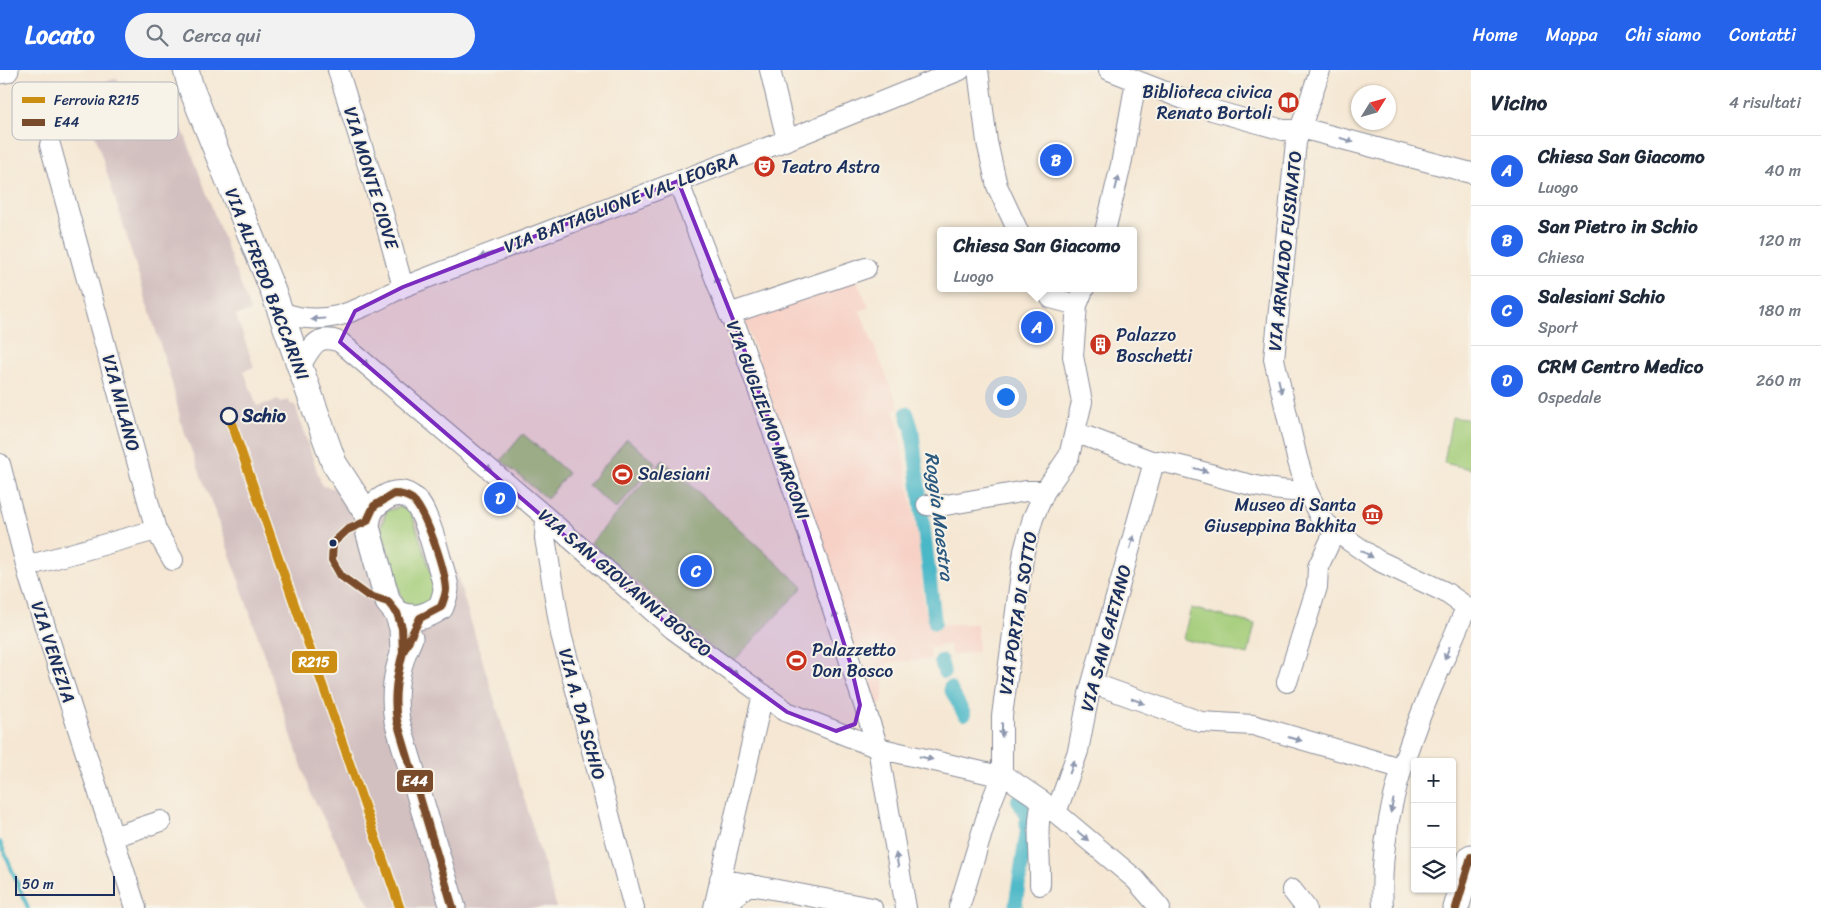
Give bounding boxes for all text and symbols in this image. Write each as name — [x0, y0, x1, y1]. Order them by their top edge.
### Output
search box — [125, 13, 475, 58]
text: Locato — [25, 14, 95, 56]
text: Cerca qui — [183, 19, 261, 52]
text: Home — [1473, 19, 1518, 51]
text: Mappa — [1546, 19, 1598, 51]
text: Chi siamo — [1626, 19, 1701, 51]
text: Contatti — [1729, 19, 1796, 51]
icon: search — [143, 21, 171, 49]
place label: Biblioteca civica Renato Bortoli — [1142, 76, 1273, 129]
legend — [12, 82, 178, 140]
text: Vicino — [1491, 84, 1547, 122]
north arrow — [1351, 85, 1396, 130]
text: Ferrovia R215 — [54, 88, 140, 113]
text: 4 risultati — [1729, 88, 1801, 117]
library icon: Biblioteca civica Renato Bortoli — [1276, 90, 1300, 114]
street label: VIA MONTE CIOVE — [334, 103, 408, 254]
text: E44 — [54, 110, 80, 135]
one-way arrow — [1340, 137, 1355, 145]
text: Chiesa San Giacomo — [1538, 140, 1705, 173]
pin: B — [1040, 141, 1072, 179]
street label: VIA BATTAGLIONE VAL LEOGRA — [499, 143, 743, 263]
street label: VIA ARNALDO FUSINATO — [1259, 149, 1311, 353]
place label: Teatro Astra — [781, 151, 880, 183]
theatre icon: Teatro Astra — [753, 155, 777, 179]
text: A — [1502, 156, 1512, 185]
text: 40 m — [1764, 156, 1801, 185]
text: Luogo — [1538, 173, 1578, 202]
one-way arrow — [1113, 176, 1121, 191]
street label: VIA ALFREDO BACCARINI — [216, 183, 319, 385]
text: San Pietro in Schio — [1538, 210, 1698, 243]
text: B — [1502, 226, 1512, 255]
text: 120 m — [1758, 226, 1801, 255]
popup — [937, 227, 1137, 292]
text: Chiesa San Giacomo — [954, 229, 1120, 262]
text: Chiesa — [1538, 243, 1584, 272]
one-way arrow — [478, 251, 493, 259]
text: Luogo — [954, 262, 994, 291]
one-way arrow — [714, 276, 721, 291]
text: Salesiani Schio — [1538, 280, 1665, 313]
text: C — [1502, 296, 1512, 325]
text: 180 m — [1758, 296, 1801, 325]
pin: A — [1021, 308, 1053, 346]
text: Sport — [1538, 313, 1578, 342]
one-way arrow — [309, 316, 325, 324]
street label: VIA GUGLIELMO MARCONI — [717, 316, 819, 525]
place label: Palazzo Boschetti — [1116, 319, 1193, 372]
building icon: Palazzo Boschetti — [1088, 333, 1112, 357]
text: CRM Centro Medico — [1538, 350, 1703, 383]
street label: VIA MILANO — [93, 351, 149, 455]
one-way arrow — [357, 355, 370, 366]
text: D — [1502, 366, 1512, 395]
text: 260 m — [1756, 366, 1801, 395]
one-way arrow — [1276, 379, 1284, 394]
text: Ospedale — [1538, 383, 1601, 412]
your location — [993, 384, 1019, 410]
place label: Schio — [241, 400, 287, 432]
marker: Schio — [220, 407, 238, 425]
water label: Roggia Maestra — [915, 450, 964, 584]
place label: Salesiani — [638, 458, 711, 490]
one-way arrow — [480, 461, 493, 472]
sports icon: Salesiani — [610, 462, 634, 486]
one-way arrow — [1193, 467, 1208, 475]
pin: D — [484, 479, 516, 517]
place label: Museo di Santa Giuseppina Bakhita — [1205, 489, 1357, 542]
museum icon: Museo di Santa Giuseppina Bakhita — [1360, 503, 1384, 527]
street label: VIA SAN GIOVANNI BOSCO — [534, 504, 716, 662]
street label: VIA PORTA DI SOTTO — [989, 529, 1047, 697]
one-way arrow — [1128, 535, 1136, 550]
unlabelled marker — [328, 538, 338, 548]
one-way arrow — [1360, 550, 1373, 559]
pin: C — [680, 552, 712, 590]
street label: VIA SAN GAETANO — [1071, 561, 1141, 715]
street label: VIA VENEZIA — [21, 597, 85, 707]
one-way arrow — [831, 610, 839, 625]
place label: Palazzetto Don Bosco — [812, 634, 896, 687]
street label: VIA A. DA SCHIO — [549, 645, 615, 783]
one-way arrow — [1443, 646, 1451, 660]
sports icon: Palazzetto Don Bosco — [784, 648, 808, 672]
line badge: R215 — [291, 650, 338, 674]
text: R215 — [297, 650, 330, 675]
one-way arrow — [725, 666, 738, 677]
one-way arrow — [1131, 697, 1146, 705]
one-way arrow — [998, 722, 1006, 738]
one-way arrow — [1287, 735, 1302, 743]
one-way arrow — [918, 754, 933, 762]
map controls — [1411, 758, 1456, 893]
button: + — [1411, 758, 1456, 803]
one-way arrow — [1068, 759, 1076, 774]
line badge: E44 — [396, 769, 434, 793]
text: E44 — [402, 769, 428, 794]
one-way arrow — [1388, 798, 1396, 813]
button: − — [1411, 803, 1456, 848]
one-way arrow — [1077, 830, 1090, 841]
button: layers — [1411, 848, 1456, 893]
one-way arrow — [893, 852, 901, 868]
text: 50 m — [22, 872, 54, 897]
scale bar — [15, 873, 115, 896]

